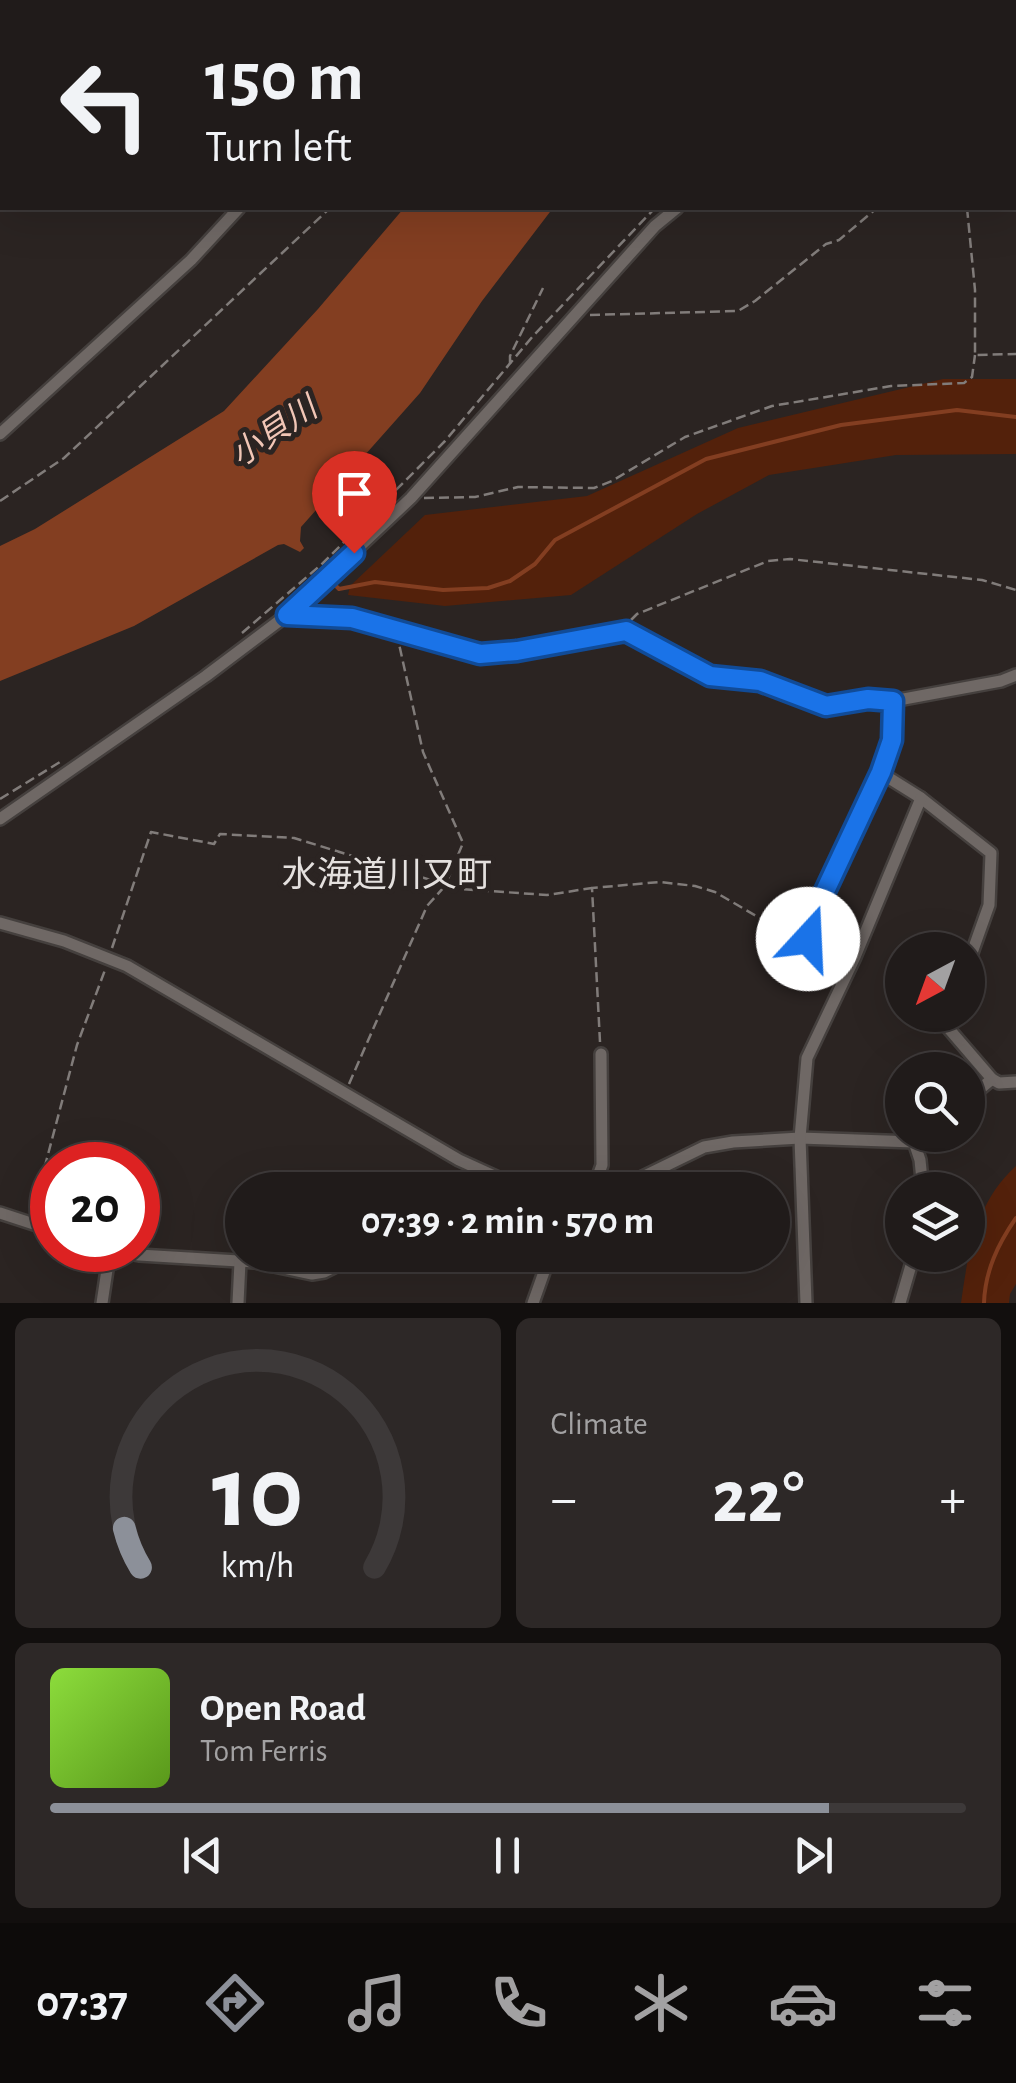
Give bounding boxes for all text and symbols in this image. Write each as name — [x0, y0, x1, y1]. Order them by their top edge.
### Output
icon: left — [40, 40, 170, 170]
text: 150 m — [205, 43, 364, 113]
text: Turn left — [205, 125, 352, 170]
water label: 小貝川 — [225, 389, 325, 472]
pin — [312, 451, 397, 554]
icon: arrive — [327, 466, 382, 521]
district label: 水海道川又町 — [282, 856, 492, 893]
position arrow — [756, 887, 860, 991]
north arrow — [885, 932, 985, 1032]
map controls — [885, 932, 985, 1272]
button: search — [885, 1052, 985, 1152]
speed limit sign: 20 — [30, 1142, 160, 1272]
button: layers — [885, 1172, 985, 1272]
text: 07:39 · 2 min · 570 m — [361, 1203, 654, 1241]
text: Climate — [551, 1408, 648, 1440]
text: 10 — [212, 1442, 304, 1546]
text: 22° — [712, 1461, 805, 1536]
text: − — [551, 1472, 577, 1527]
text: + — [940, 1472, 966, 1527]
text: km/h — [221, 1548, 295, 1584]
text: Open Road — [200, 1690, 366, 1728]
text: Tom Ferris — [200, 1735, 328, 1767]
icon: previous — [175, 1828, 230, 1883]
icon: pause — [480, 1828, 535, 1883]
icon: next — [786, 1828, 841, 1883]
icon: directions — [200, 1968, 270, 2038]
icon: music — [342, 1968, 412, 2038]
icon: phone — [484, 1968, 554, 2038]
icon: climate — [626, 1968, 696, 2038]
icon: car — [768, 1968, 838, 2038]
icon: filters — [910, 1968, 980, 2038]
text: 07:37 — [36, 1980, 128, 2025]

